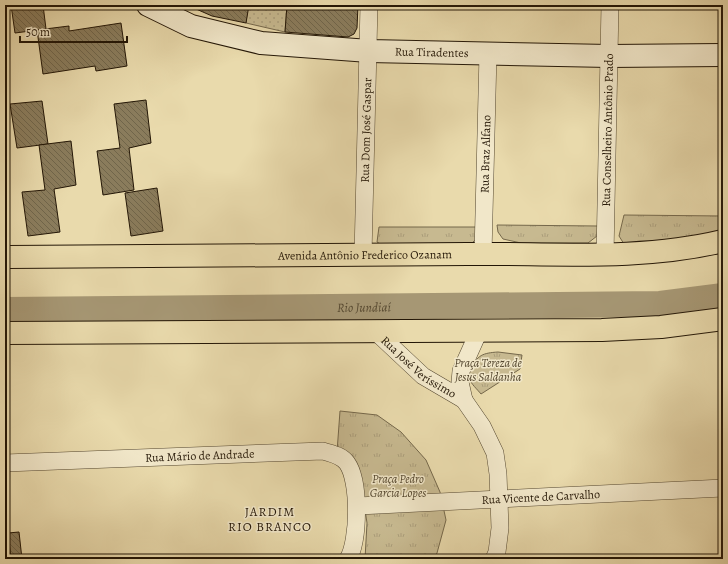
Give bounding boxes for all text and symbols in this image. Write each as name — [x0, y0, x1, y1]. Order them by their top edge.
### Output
scale bar — [20, 18, 127, 44]
text: 50 m — [26, 24, 50, 40]
street label: Rua Tiradentes — [395, 44, 469, 61]
street label: Rua Conselheiro Antônio Prado — [598, 53, 617, 207]
street label: Rua Dom José Gaspar — [357, 77, 375, 183]
street label: Rua Braz Alfano — [477, 115, 494, 193]
street label: Avenida Antônio Frederico Ozanam — [277, 246, 452, 264]
water label: Rio Jundiaí — [337, 298, 392, 315]
street label: Rua José Veríssimo — [377, 333, 459, 402]
park label: Praça Tereza de Jesus Saldanha — [454, 355, 523, 385]
street label: Rua Mário de Andrade — [145, 446, 255, 466]
park label: Praça Pedro Garcia Lopes — [370, 471, 426, 501]
street label: Rua Vicente de Carvalho — [481, 486, 600, 508]
district label: JARDIM RIO BRANCO — [228, 503, 312, 535]

